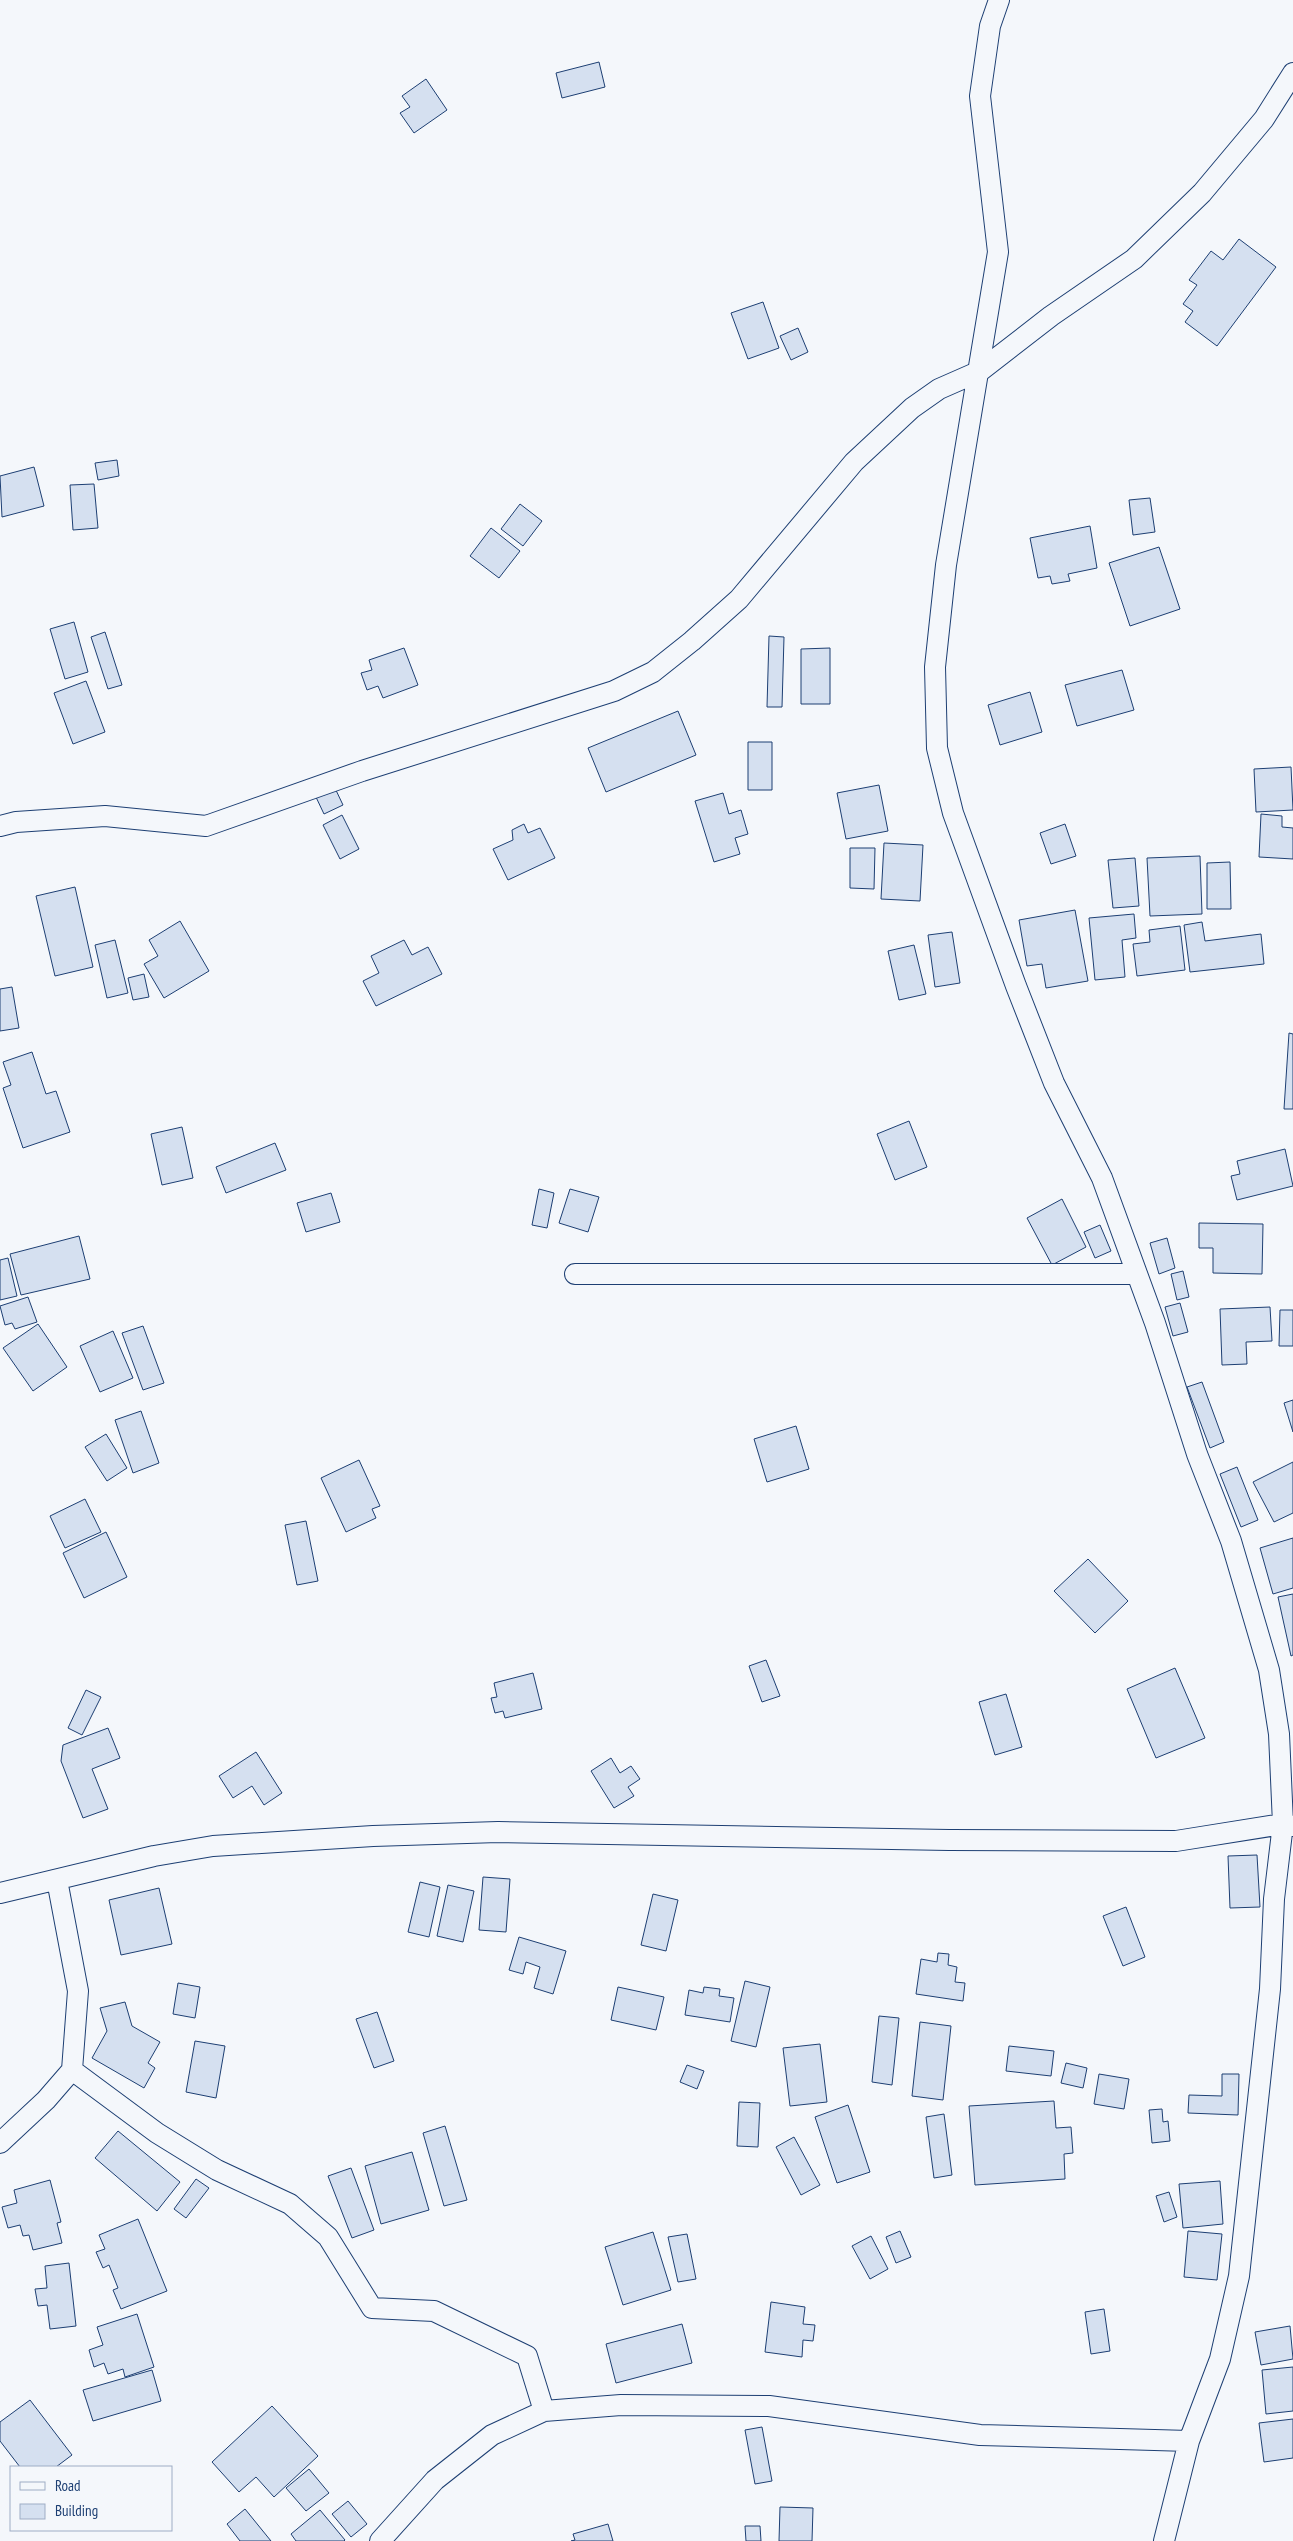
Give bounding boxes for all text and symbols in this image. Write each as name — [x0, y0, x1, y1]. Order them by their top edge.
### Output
legend — [10, 2466, 172, 2531]
text: Road — [55, 2476, 81, 2495]
text: Building — [55, 2501, 98, 2520]

